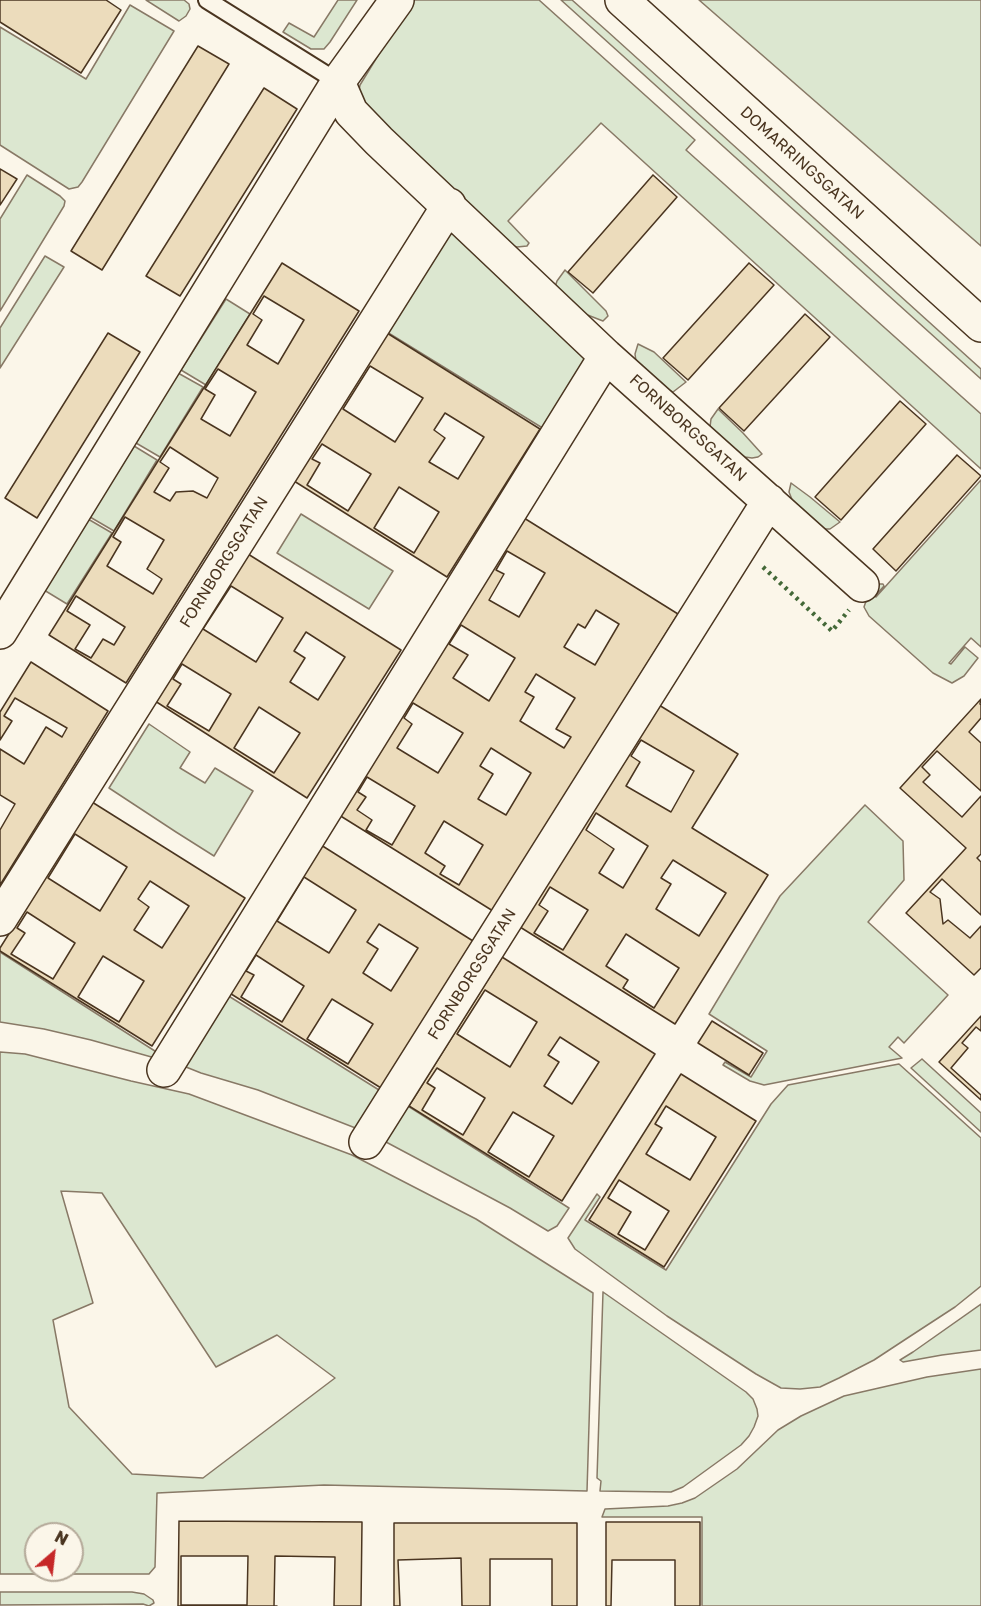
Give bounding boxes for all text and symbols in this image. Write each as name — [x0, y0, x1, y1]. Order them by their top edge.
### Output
street label: DOMARRINGSGATAN — [736, 102, 868, 224]
street label: FORNBORGSGATAN — [625, 370, 751, 486]
street label: FORNBORGSGATAN — [176, 493, 272, 631]
street label: FORNBORGSGATAN — [424, 905, 520, 1043]
north arrow — [24, 1522, 84, 1582]
text: N — [51, 1526, 72, 1550]

